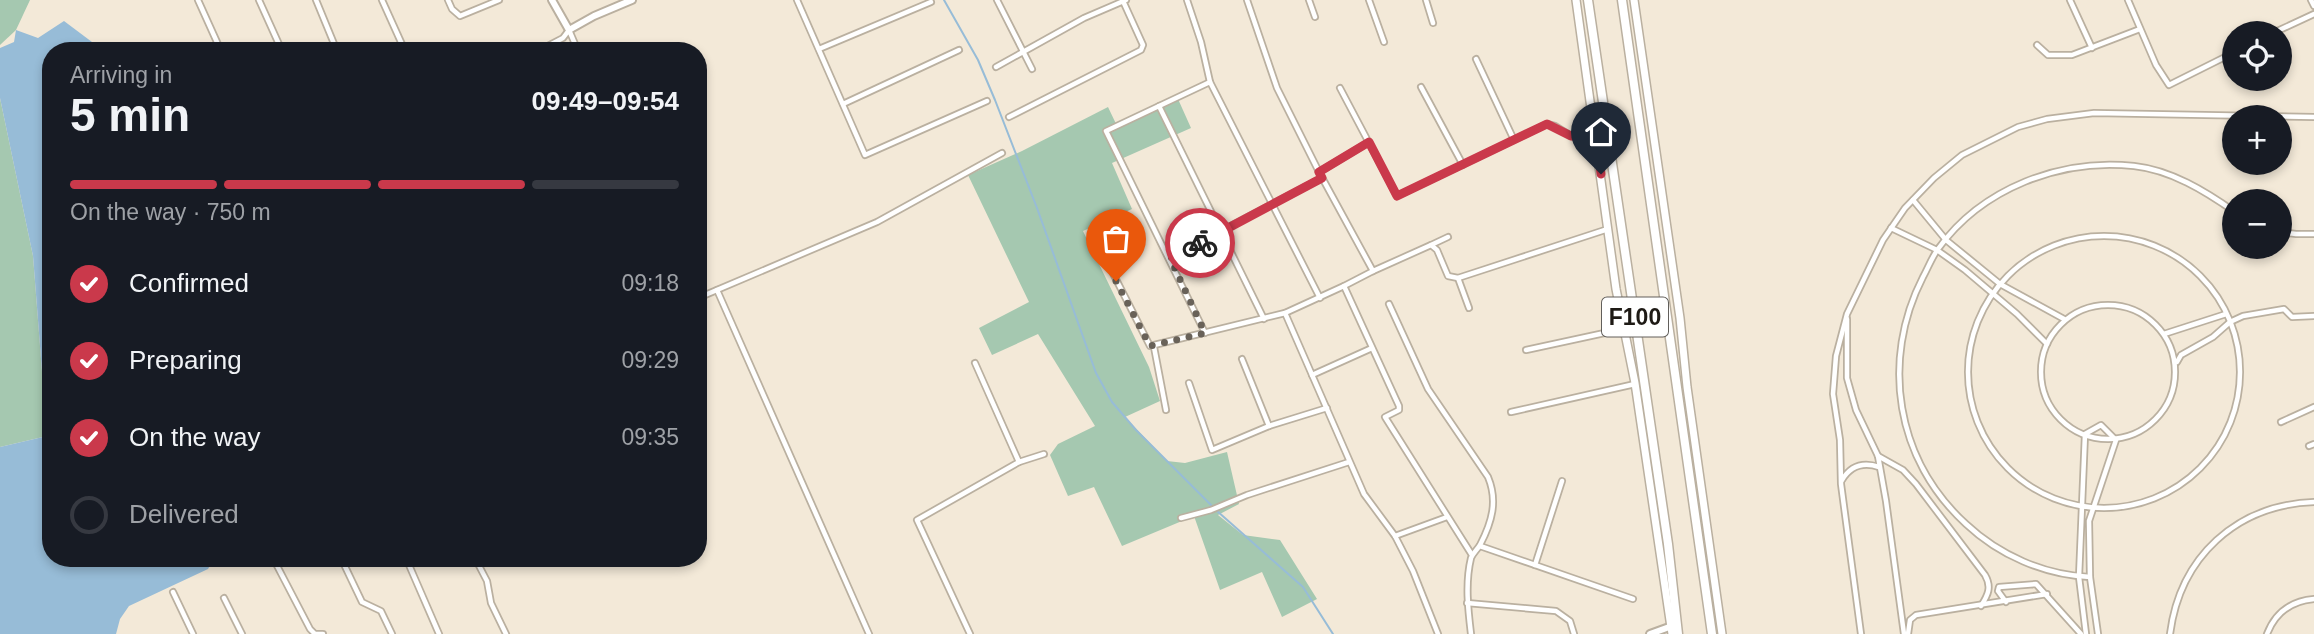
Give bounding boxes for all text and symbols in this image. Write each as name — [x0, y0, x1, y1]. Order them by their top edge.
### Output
map controls — [2222, 21, 2292, 259]
button: locate — [2222, 21, 2292, 91]
text: Arriving in — [70, 62, 172, 88]
text: 09:49–09:54 — [532, 86, 679, 116]
text: 5 min — [70, 89, 190, 141]
pin — [1571, 102, 1631, 174]
button: + — [2222, 105, 2292, 175]
icon: home — [1582, 113, 1620, 151]
button: − — [2222, 189, 2292, 259]
text: On the way · 750 m — [70, 199, 271, 225]
courier — [1165, 208, 1235, 278]
pin — [1086, 209, 1146, 281]
icon: bag — [1097, 220, 1135, 258]
icon: bike — [1181, 224, 1219, 262]
icon: check — [70, 265, 108, 303]
text: Confirmed — [129, 268, 249, 298]
text: 09:18 — [621, 270, 679, 296]
road number: F100 — [1602, 298, 1668, 336]
icon: check — [70, 342, 108, 380]
text: Preparing — [129, 345, 242, 375]
text: 09:29 — [621, 347, 679, 373]
icon: check — [70, 419, 108, 457]
text: On the way — [129, 422, 261, 452]
text: 09:35 — [621, 424, 679, 450]
text: Delivered — [129, 499, 239, 529]

